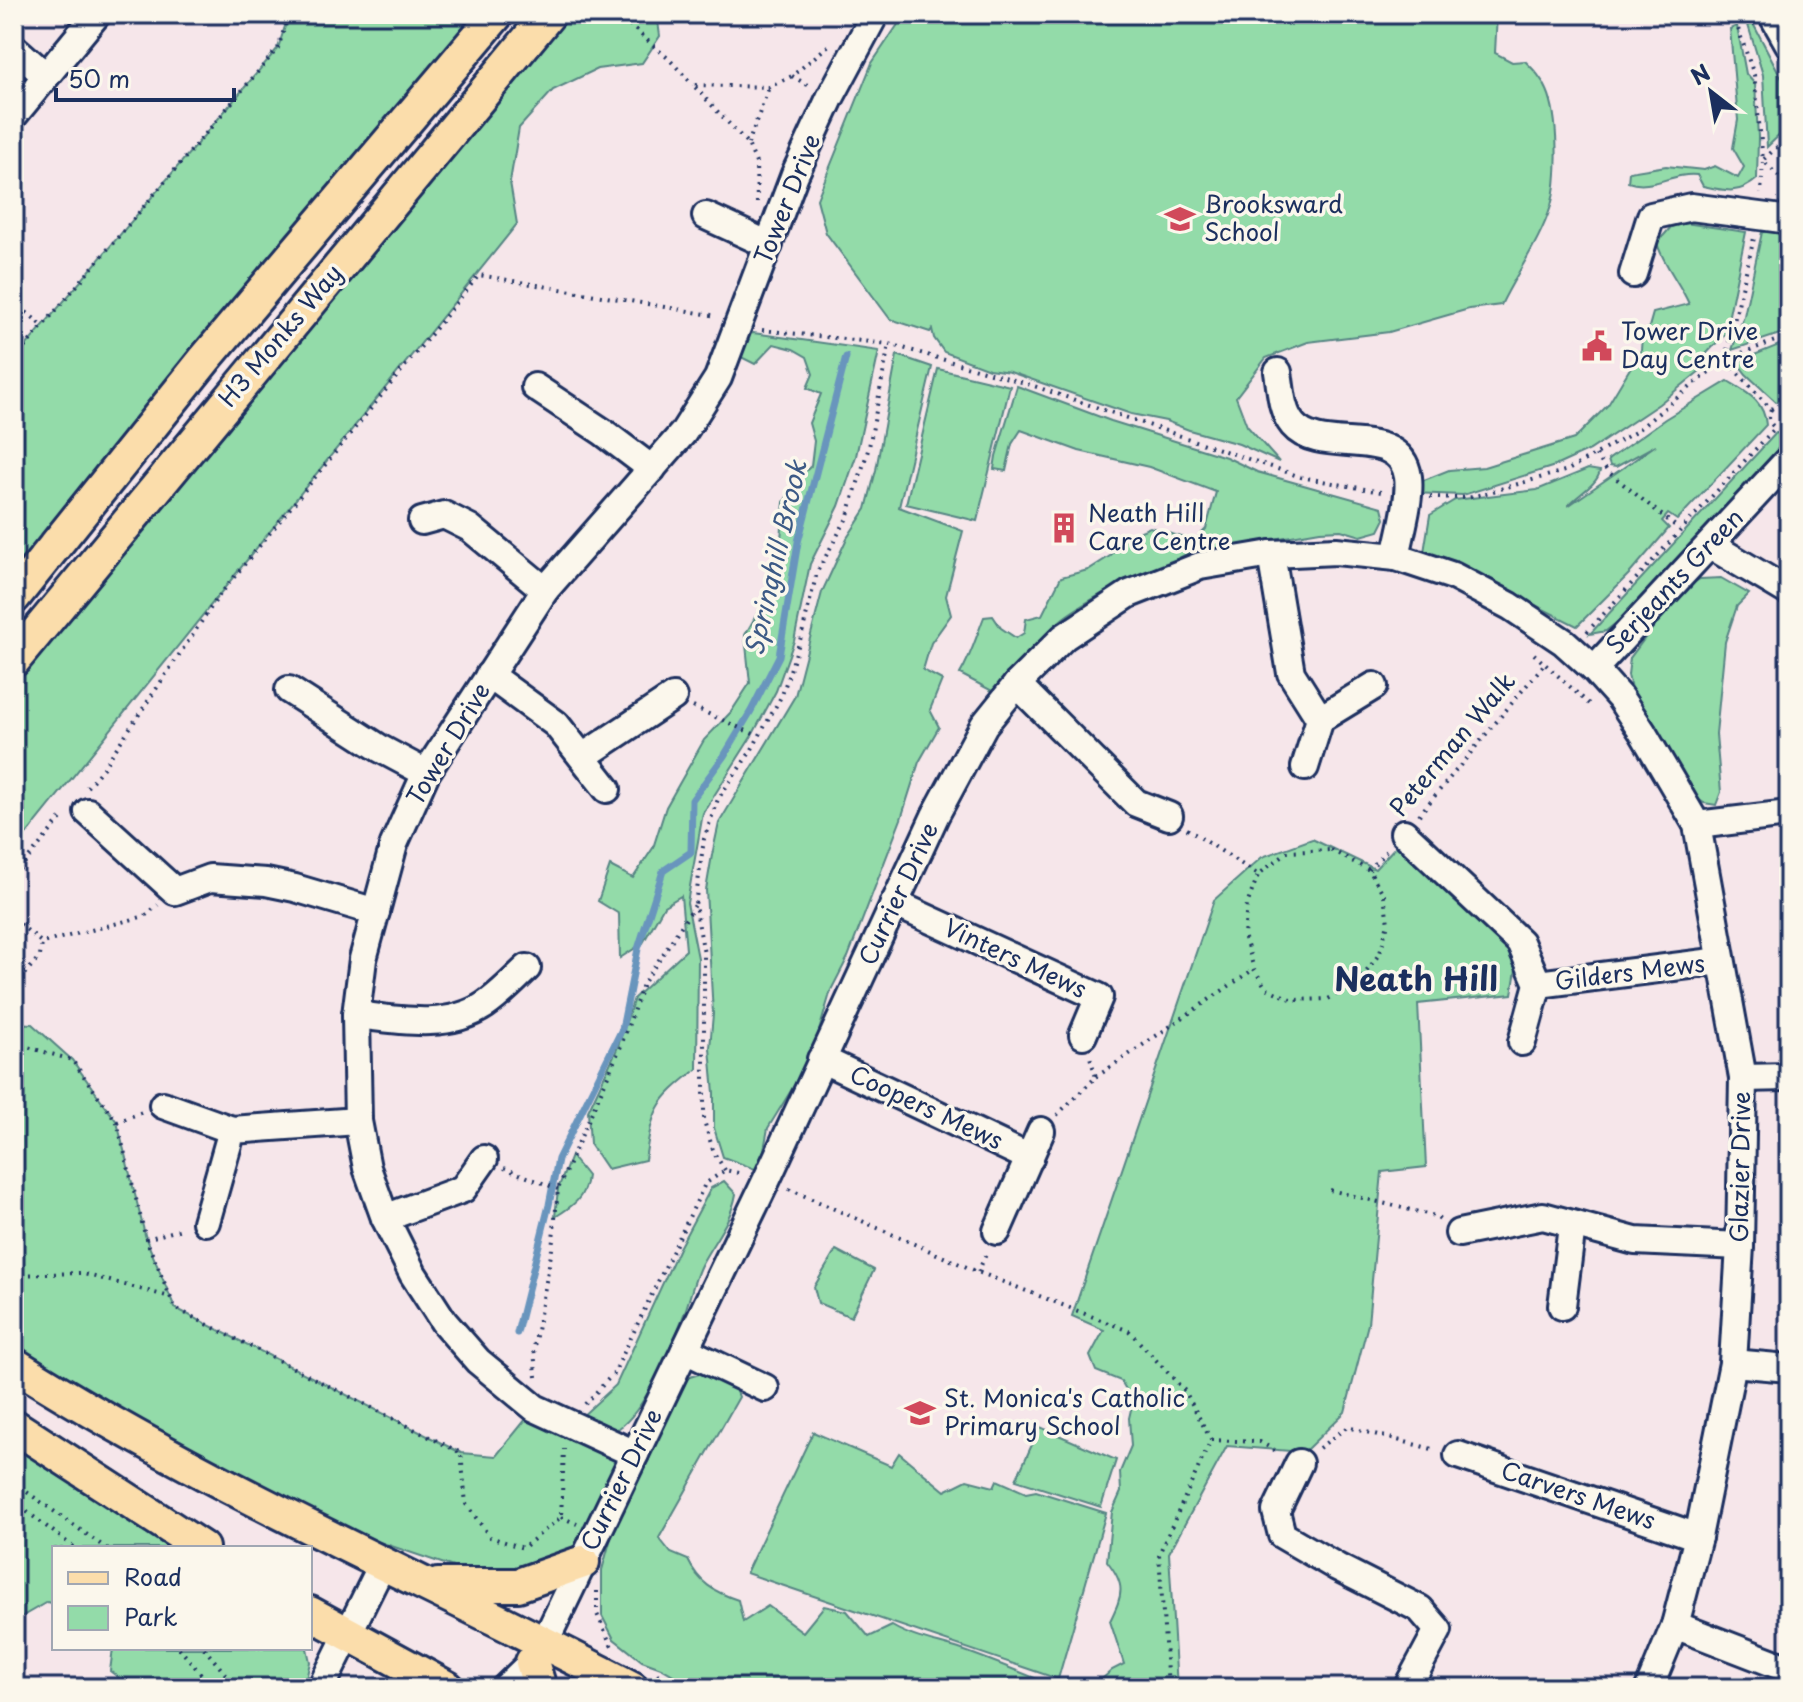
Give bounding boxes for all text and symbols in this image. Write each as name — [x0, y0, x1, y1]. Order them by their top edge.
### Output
scale bar — [56, 52, 234, 102]
north arrow — [1671, 52, 1751, 132]
text: N — [1684, 55, 1716, 92]
text: 50 m — [68, 60, 130, 96]
street label: Tower Drive — [744, 128, 829, 269]
place label: Brooksward School — [1204, 185, 1343, 249]
school or university icon: Brooksward School — [1163, 202, 1197, 236]
street label: H3 Monks Way — [209, 256, 350, 414]
place label: Tower Drive Day Centre — [1621, 312, 1758, 376]
public building icon: Tower Drive Day Centre — [1580, 329, 1614, 363]
water label: Springhill Brook — [733, 455, 816, 659]
place label: Neath Hill Care Centre — [1088, 494, 1230, 558]
street label: Serjeants Green — [1596, 500, 1751, 662]
building icon: Neath Hill Care Centre — [1047, 511, 1081, 545]
street label: Peterman Walk — [1380, 664, 1523, 824]
street label: Tower Drive — [397, 675, 498, 811]
street label: Currier Drive — [848, 816, 946, 971]
street label: Vinters Mews — [939, 908, 1093, 1006]
street label: Gilders Mews — [1553, 944, 1707, 998]
district label: Neath Hill — [1334, 954, 1498, 1002]
street label: Coopers Mews — [844, 1055, 1009, 1157]
street label: Glazier Drive — [1720, 1091, 1758, 1243]
place label: St. Monica's Catholic Primary School — [944, 1379, 1185, 1443]
school or university icon: St. Monica's Catholic Primary School — [903, 1396, 937, 1430]
street label: Currier Drive — [570, 1402, 670, 1556]
street label: Carvers Mews — [1497, 1451, 1661, 1537]
legend — [52, 1546, 312, 1650]
text: Road — [124, 1558, 182, 1594]
text: Park — [124, 1598, 178, 1634]

